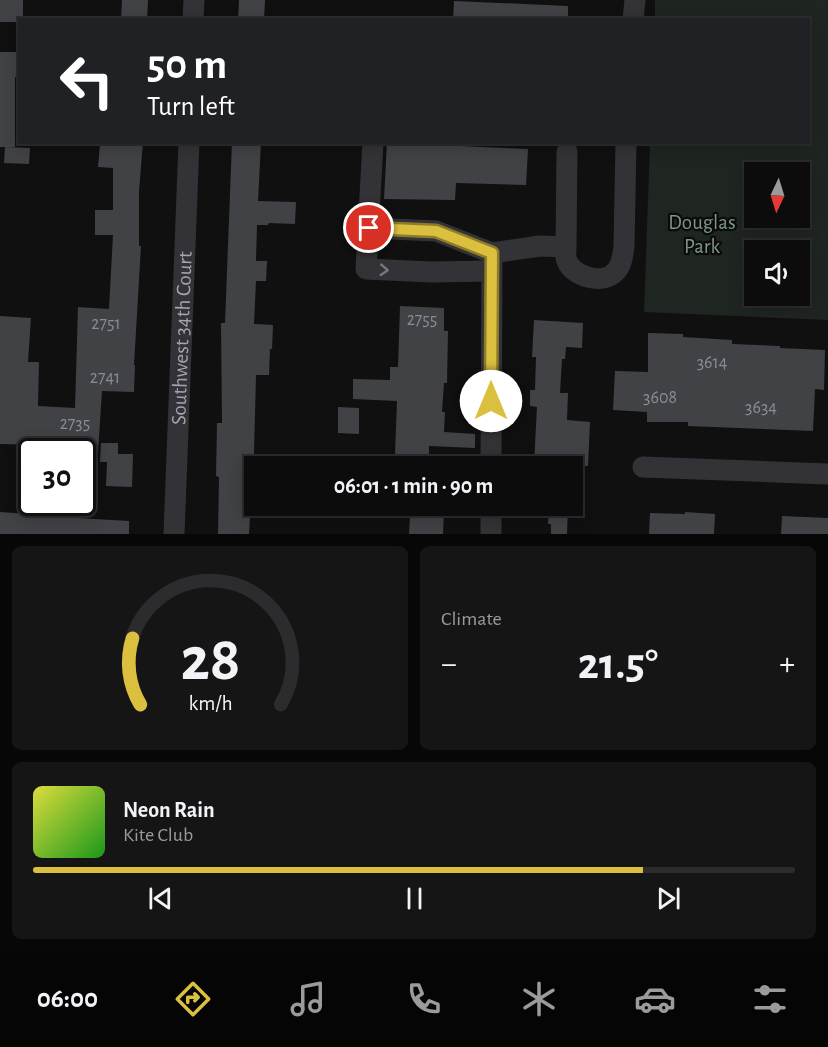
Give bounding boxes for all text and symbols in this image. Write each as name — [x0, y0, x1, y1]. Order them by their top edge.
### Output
icon: left — [48, 42, 126, 120]
text: 50 m — [147, 44, 227, 86]
text: Turn left — [147, 93, 235, 120]
north arrow — [744, 162, 810, 228]
map controls — [744, 162, 810, 306]
pin — [343, 202, 394, 253]
icon: arrive — [352, 211, 385, 244]
park label: Douglas Park — [668, 212, 736, 257]
button: sound — [744, 240, 810, 306]
street label: Southwest 34th Court — [168, 251, 196, 425]
one-way arrow — [380, 263, 389, 276]
house number: 2755 — [407, 311, 437, 329]
house number: 2751 — [91, 315, 121, 333]
house number: 3614 — [697, 354, 728, 372]
house number: 2741 — [90, 369, 120, 387]
position arrow — [459, 369, 523, 433]
house number: 3608 — [643, 389, 677, 407]
house number: 3634 — [745, 399, 777, 417]
house number: 2735 — [60, 415, 90, 433]
speed limit sign: 30 — [18, 438, 96, 516]
text: 06:01 · 1 min · 90 m — [334, 475, 493, 497]
text: Climate — [441, 609, 502, 629]
text: 28 — [180, 629, 240, 691]
text: 21.5° — [578, 642, 658, 687]
text: − — [441, 648, 457, 681]
text: + — [779, 648, 795, 681]
text: km/h — [188, 693, 232, 714]
text: Neon Rain — [123, 799, 215, 821]
text: Kite Club — [123, 825, 193, 845]
icon: previous — [144, 882, 177, 915]
icon: pause — [398, 882, 431, 915]
icon: next — [652, 882, 685, 915]
icon: directions — [172, 978, 214, 1020]
icon: music — [287, 978, 329, 1020]
icon: phone — [403, 978, 445, 1020]
icon: climate — [518, 978, 560, 1020]
icon: car — [634, 978, 676, 1020]
icon: filters — [749, 978, 791, 1020]
text: 06:00 — [37, 985, 98, 1012]

